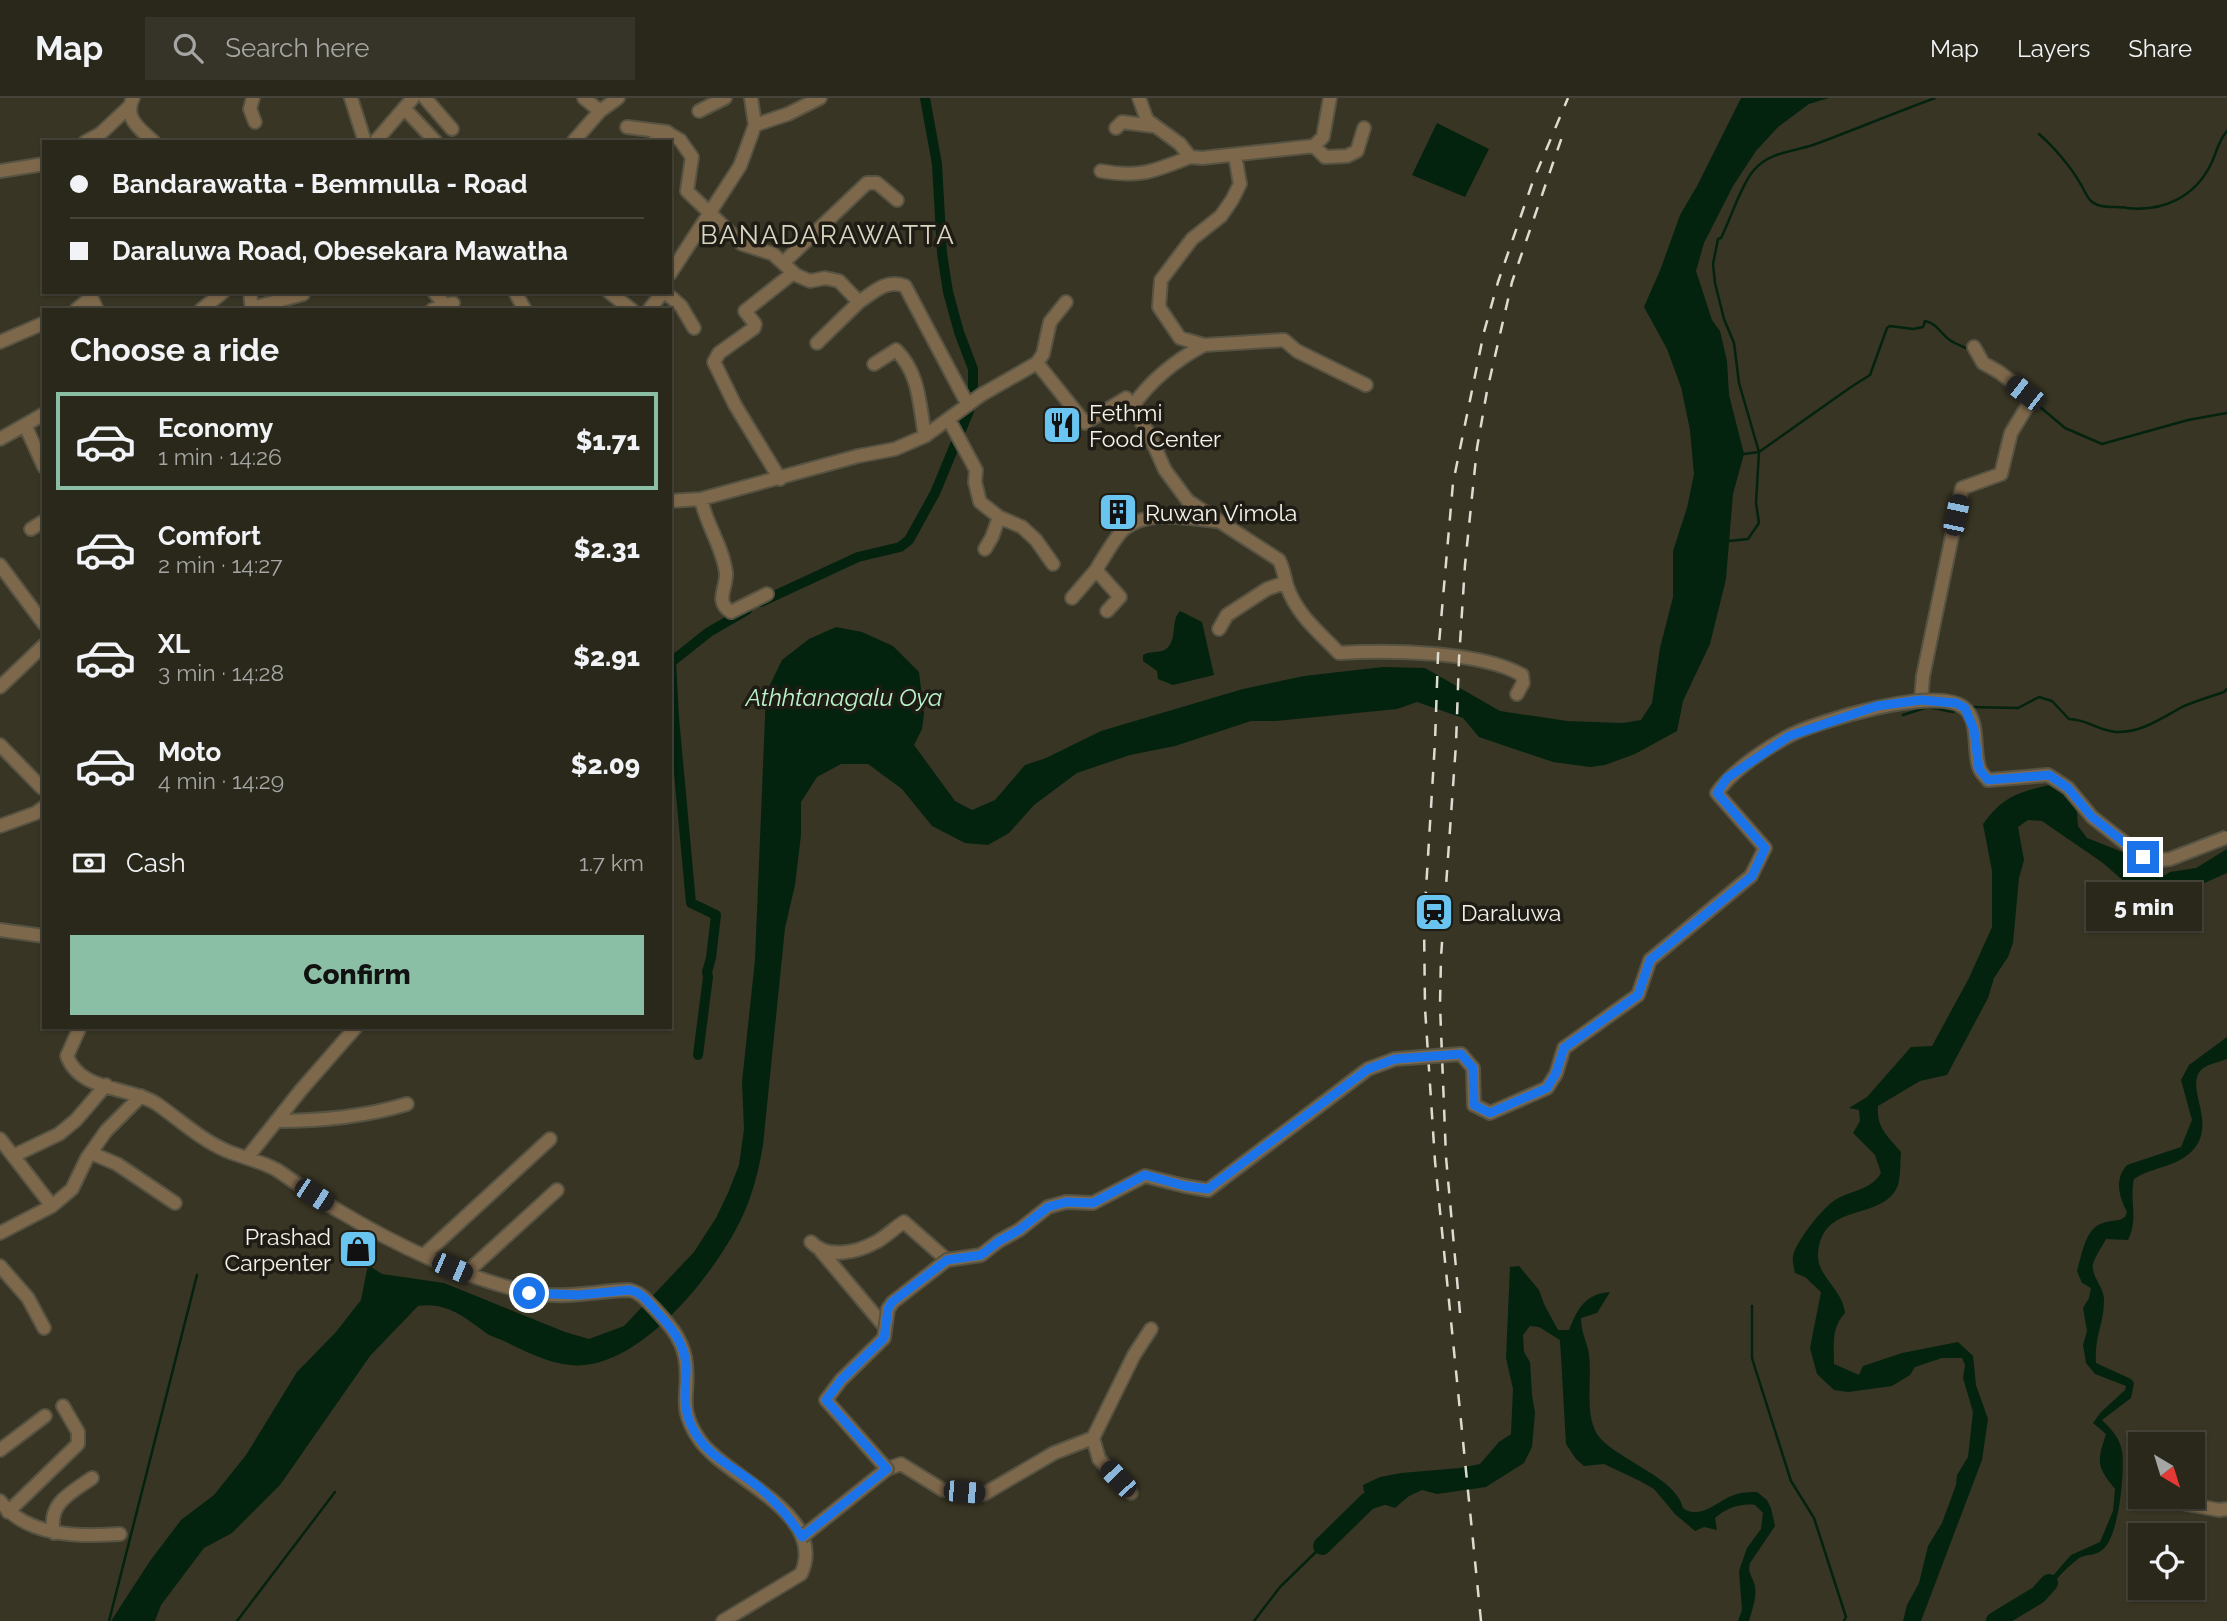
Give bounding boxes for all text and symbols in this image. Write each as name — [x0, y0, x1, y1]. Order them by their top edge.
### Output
search box — [145, 17, 635, 80]
text: Map — [35, 29, 103, 68]
icon: search — [169, 29, 207, 67]
text: Search here — [225, 33, 370, 63]
text: Map — [1930, 34, 1979, 63]
text: Layers — [2017, 34, 2090, 63]
text: Share — [2128, 34, 2192, 63]
text: Bandarawatta - Bemmulla - Road — [112, 169, 528, 199]
district label: BANADARAWATTA — [700, 220, 956, 250]
text: Daraluwa Road, Obesekara Mawatha — [112, 236, 568, 266]
text: Choose a ride — [70, 331, 279, 368]
car — [2002, 372, 2049, 414]
place label: Fethmi Food Center — [1089, 399, 1221, 452]
restaurant icon: Fethmi Food Center — [1041, 404, 1083, 446]
icon: car — [74, 410, 137, 473]
text: Economy — [158, 413, 273, 443]
text: $1.71 — [576, 426, 640, 456]
text: 1 min · 14:26 — [158, 443, 282, 470]
building icon: Ruwan Vimola — [1097, 491, 1139, 533]
car — [1942, 492, 1971, 538]
place label: Ruwan Vimola — [1145, 499, 1297, 526]
icon: car — [74, 518, 137, 581]
text: Comfort — [158, 521, 261, 551]
text: $2.31 — [574, 534, 640, 564]
text: 2 min · 14:27 — [158, 551, 283, 578]
icon: car — [74, 626, 137, 689]
text: XL — [158, 629, 190, 659]
text: $2.91 — [573, 642, 640, 672]
text: 3 min · 14:28 — [158, 659, 284, 686]
water label: Athhtanagalu Oya — [744, 683, 942, 712]
icon: car — [74, 734, 137, 797]
text: Moto — [158, 737, 221, 767]
text: $2.09 — [571, 750, 640, 780]
text: 4 min · 14:29 — [158, 767, 284, 794]
route end — [2127, 841, 2159, 873]
icon: cash — [70, 844, 108, 882]
text: Cash — [126, 848, 186, 878]
text: 1.7 km — [579, 849, 644, 876]
callout: 5 min — [2085, 882, 2201, 930]
station icon: Daraluwa — [1413, 891, 1455, 933]
text: 5 min — [2114, 893, 2174, 920]
place label: Daraluwa — [1461, 899, 1561, 926]
button: Confirm — [70, 935, 644, 1015]
car — [291, 1175, 338, 1215]
place label: Prashad Carpenter — [225, 1223, 331, 1276]
shop icon: Prashad Carpenter — [337, 1228, 379, 1270]
car — [429, 1250, 476, 1286]
route start — [513, 1277, 545, 1309]
north arrow — [2128, 1432, 2205, 1508]
map controls — [2128, 1432, 2205, 1600]
car — [1096, 1456, 1141, 1502]
car — [943, 1480, 986, 1504]
button: locate — [2128, 1523, 2205, 1600]

